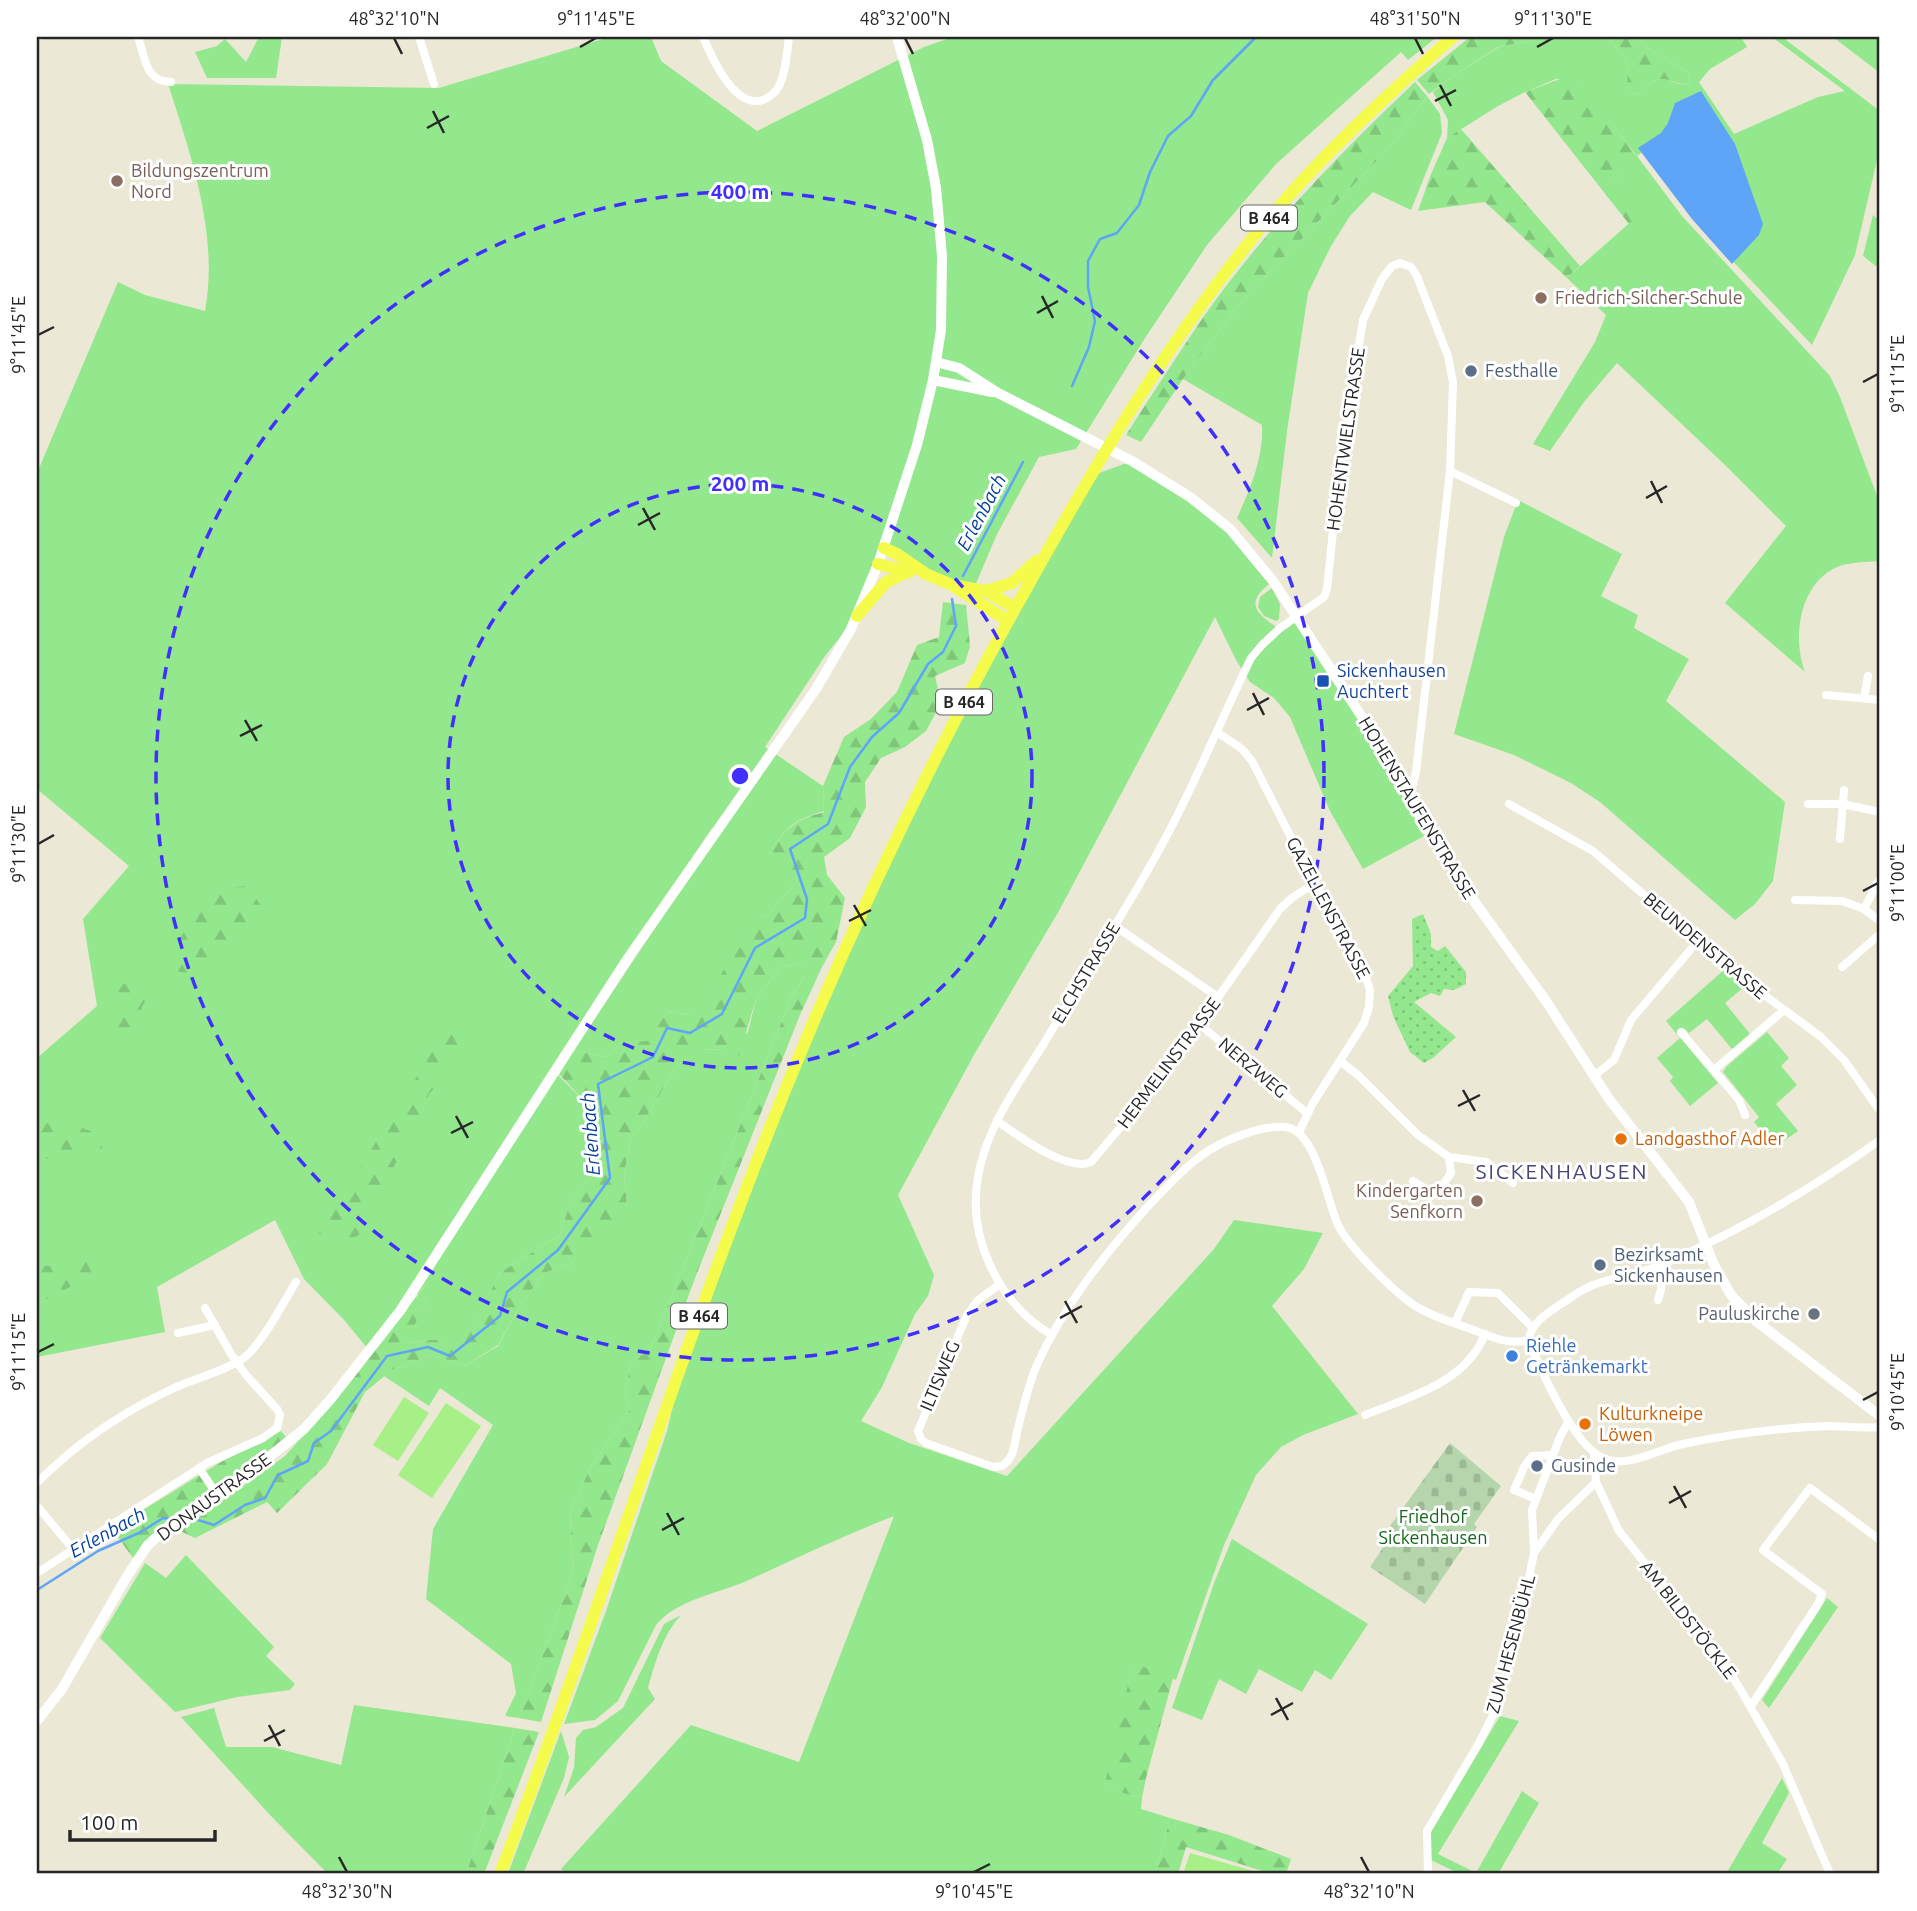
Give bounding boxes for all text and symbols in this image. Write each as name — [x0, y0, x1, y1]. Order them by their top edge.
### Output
text: 48°32'10"N — [348, 8, 440, 28]
text: 9°11'45"E — [557, 8, 635, 28]
text: 48°32'00"N — [859, 8, 951, 28]
text: 48°31'50"N — [1369, 8, 1461, 28]
text: 9°11'30"E — [1514, 8, 1592, 28]
place label: Bildungszentrum Nord — [131, 160, 269, 201]
marker: Bildungszentrum Nord — [109, 173, 125, 189]
text: 400 m — [711, 179, 769, 203]
road number: B 464 — [1241, 206, 1297, 230]
place label: Friedrich-Silcher-Schule — [1555, 287, 1743, 307]
marker: Friedrich-Silcher-Schule — [1533, 290, 1549, 306]
text: 9°11'45"E — [8, 296, 28, 374]
text: 9°11'15"E — [1887, 335, 1907, 413]
street label: HOHENTWIELSTRASSE — [1322, 346, 1368, 532]
place label: Festhalle — [1485, 360, 1558, 380]
marker: Festhalle — [1463, 363, 1479, 379]
water label: Erlenbach — [952, 470, 1010, 554]
text: 200 m — [711, 471, 769, 495]
place label: Sickenhausen Auchtert — [1337, 660, 1446, 701]
marker: Sickenhausen Auchtert — [1315, 673, 1331, 689]
road number: B 464 — [936, 690, 992, 715]
street label: HOHENSTAUFENSTRASSE — [1355, 713, 1480, 902]
centre of rings — [728, 764, 752, 788]
text: 9°11'30"E — [8, 805, 28, 883]
street label: GAZELLENSTRASSE — [1283, 833, 1375, 982]
text: 9°11'00"E — [1887, 844, 1907, 922]
street label: BEUNDENSTRASSE — [1640, 888, 1771, 1002]
street label: ELCHSTRASSE — [1047, 918, 1123, 1027]
street label: HERMELINSTRASSE — [1113, 993, 1224, 1132]
street label: NERZWEG — [1215, 1033, 1292, 1102]
water label: Erlenbach — [576, 1092, 604, 1176]
place label: Landgasthof Adler — [1635, 1128, 1784, 1148]
marker: Landgasthof Adler — [1613, 1131, 1629, 1147]
district label: SICKENHAUSEN — [1475, 1159, 1649, 1183]
place label: Kindergarten Senfkorn — [1356, 1180, 1463, 1221]
marker: Kindergarten Senfkorn — [1469, 1193, 1485, 1209]
place label: Bezirksamt Sickenhausen — [1614, 1244, 1723, 1285]
marker: Bezirksamt Sickenhausen — [1592, 1257, 1608, 1273]
place label: Pauluskirche — [1698, 1303, 1800, 1323]
road number: B 464 — [671, 1304, 727, 1328]
marker: Pauluskirche — [1806, 1306, 1822, 1322]
text: 9°11'15"E — [8, 1313, 28, 1391]
place label: Riehle Getränkemarkt — [1526, 1335, 1648, 1376]
street label: ILTISWEG — [915, 1337, 963, 1414]
marker: Riehle Getränkemarkt — [1504, 1348, 1520, 1364]
text: 9°10'45"E — [1887, 1353, 1907, 1431]
place label: Kulturkneipe Löwen — [1599, 1403, 1703, 1444]
marker: Kulturkneipe Löwen — [1577, 1416, 1593, 1432]
street label: DONAUSTRASSE — [153, 1448, 274, 1544]
place label: Gusinde — [1551, 1455, 1616, 1475]
marker: Gusinde — [1529, 1458, 1545, 1474]
water label: Erlenbach — [65, 1502, 149, 1562]
park label: Friedhof Sickenhausen — [1378, 1506, 1488, 1547]
street label: AM BILDSTÖCKLE — [1637, 1557, 1741, 1682]
street label: ZUM HESENBÜHL — [1482, 1572, 1538, 1715]
scale bar — [70, 1799, 215, 1843]
text: 100 m — [80, 1810, 138, 1834]
text: 48°32'30"N — [301, 1881, 393, 1901]
text: 9°10'45"E — [935, 1881, 1013, 1901]
text: 48°32'10"N — [1323, 1881, 1415, 1901]

